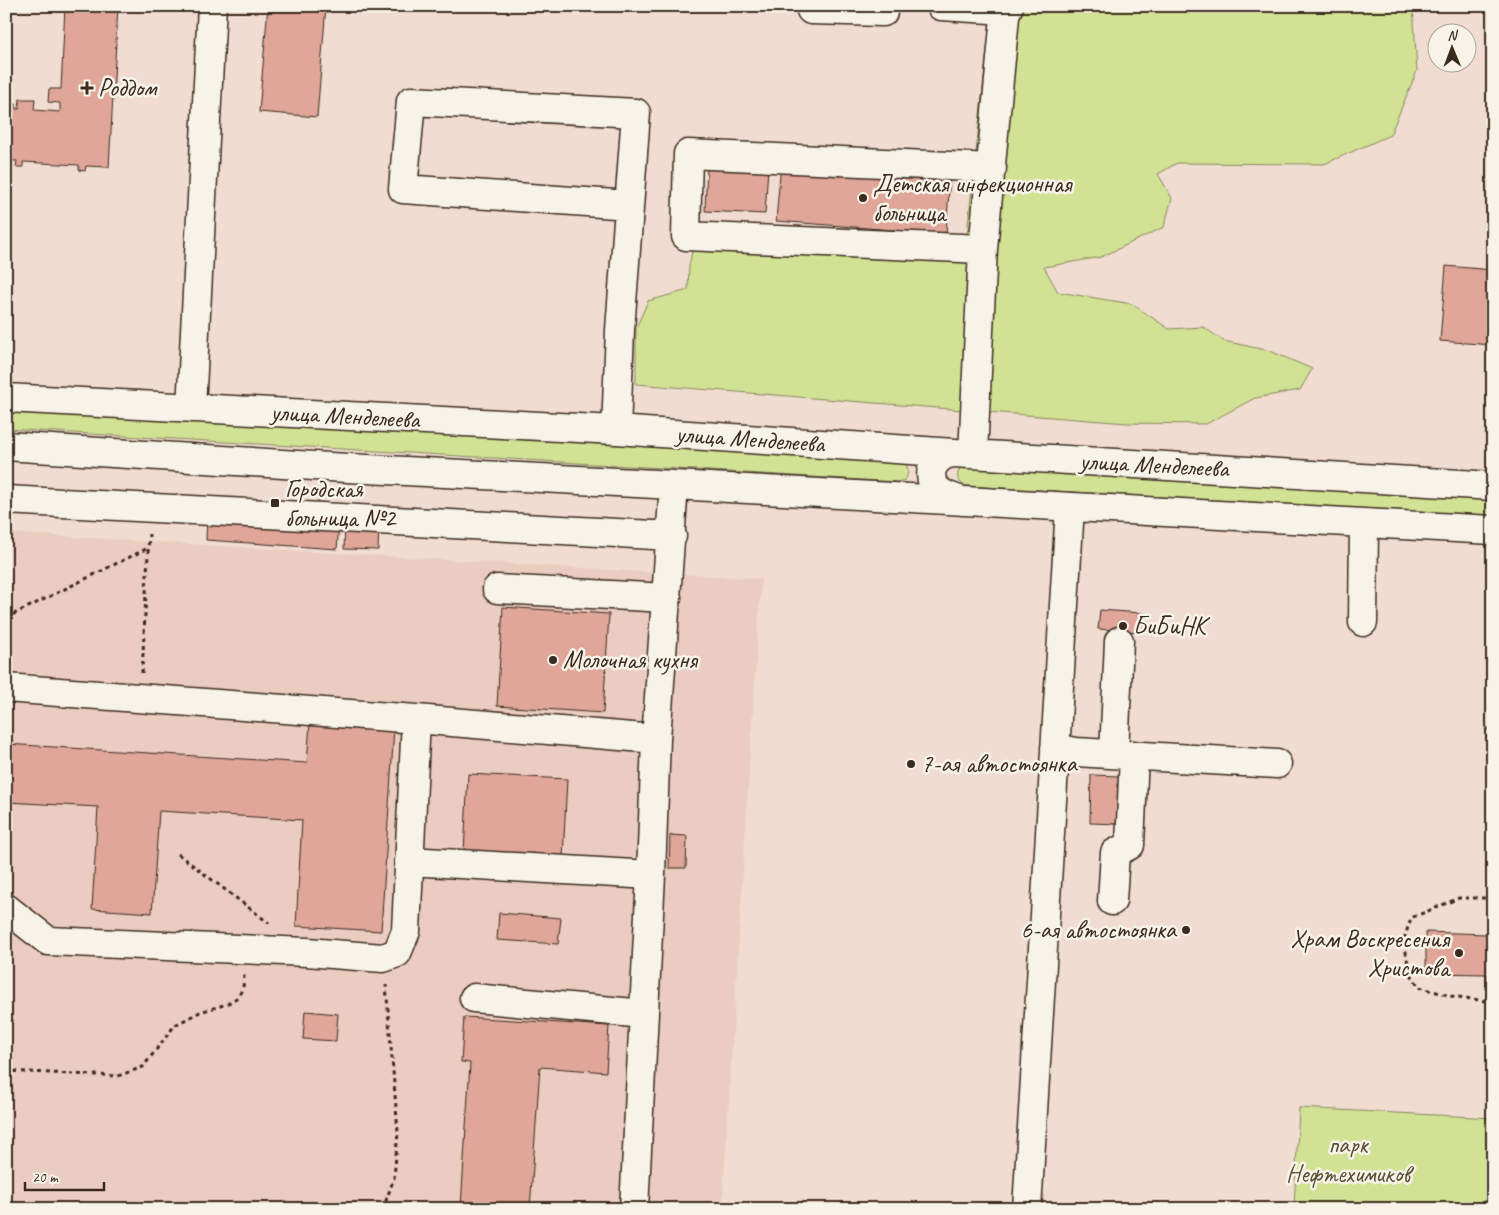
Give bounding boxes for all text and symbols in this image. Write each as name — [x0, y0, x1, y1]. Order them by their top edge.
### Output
north arrow — [1426, 22, 1476, 72]
text: N — [1447, 27, 1459, 44]
place label: Роддом — [98, 72, 158, 104]
marker: Роддом — [80, 81, 94, 95]
place label: Детская инфекционная больница — [873, 168, 1074, 229]
marker: Детская инфекционная больница — [857, 192, 869, 204]
street label: улица Менделеева — [268, 396, 422, 436]
street label: улица Менделеева — [673, 418, 827, 460]
street label: улица Менделеева — [1077, 445, 1231, 485]
place label: Городская больница №2 — [285, 473, 397, 534]
marker: Городская больница №2 — [269, 497, 281, 509]
place label: БиБиНК — [1133, 610, 1210, 642]
marker: БиБиНК — [1117, 620, 1129, 632]
place label: Молочная кухня — [563, 644, 699, 676]
marker: Молочная кухня — [547, 654, 559, 666]
place label: 7-ая автостоянка — [921, 748, 1079, 780]
marker: 7-ая автостоянка — [905, 758, 917, 770]
place label: 6-ая автостоянка — [1020, 914, 1178, 946]
place label: Храм Воскресения Христова — [1291, 923, 1452, 984]
marker: 6-ая автостоянка — [1180, 924, 1192, 936]
marker: Храм Воскресения Христова — [1453, 947, 1465, 959]
park label: парк Нефтехимиков — [1286, 1129, 1415, 1190]
scale bar — [25, 1160, 104, 1192]
text: 20 m — [32, 1168, 59, 1187]

